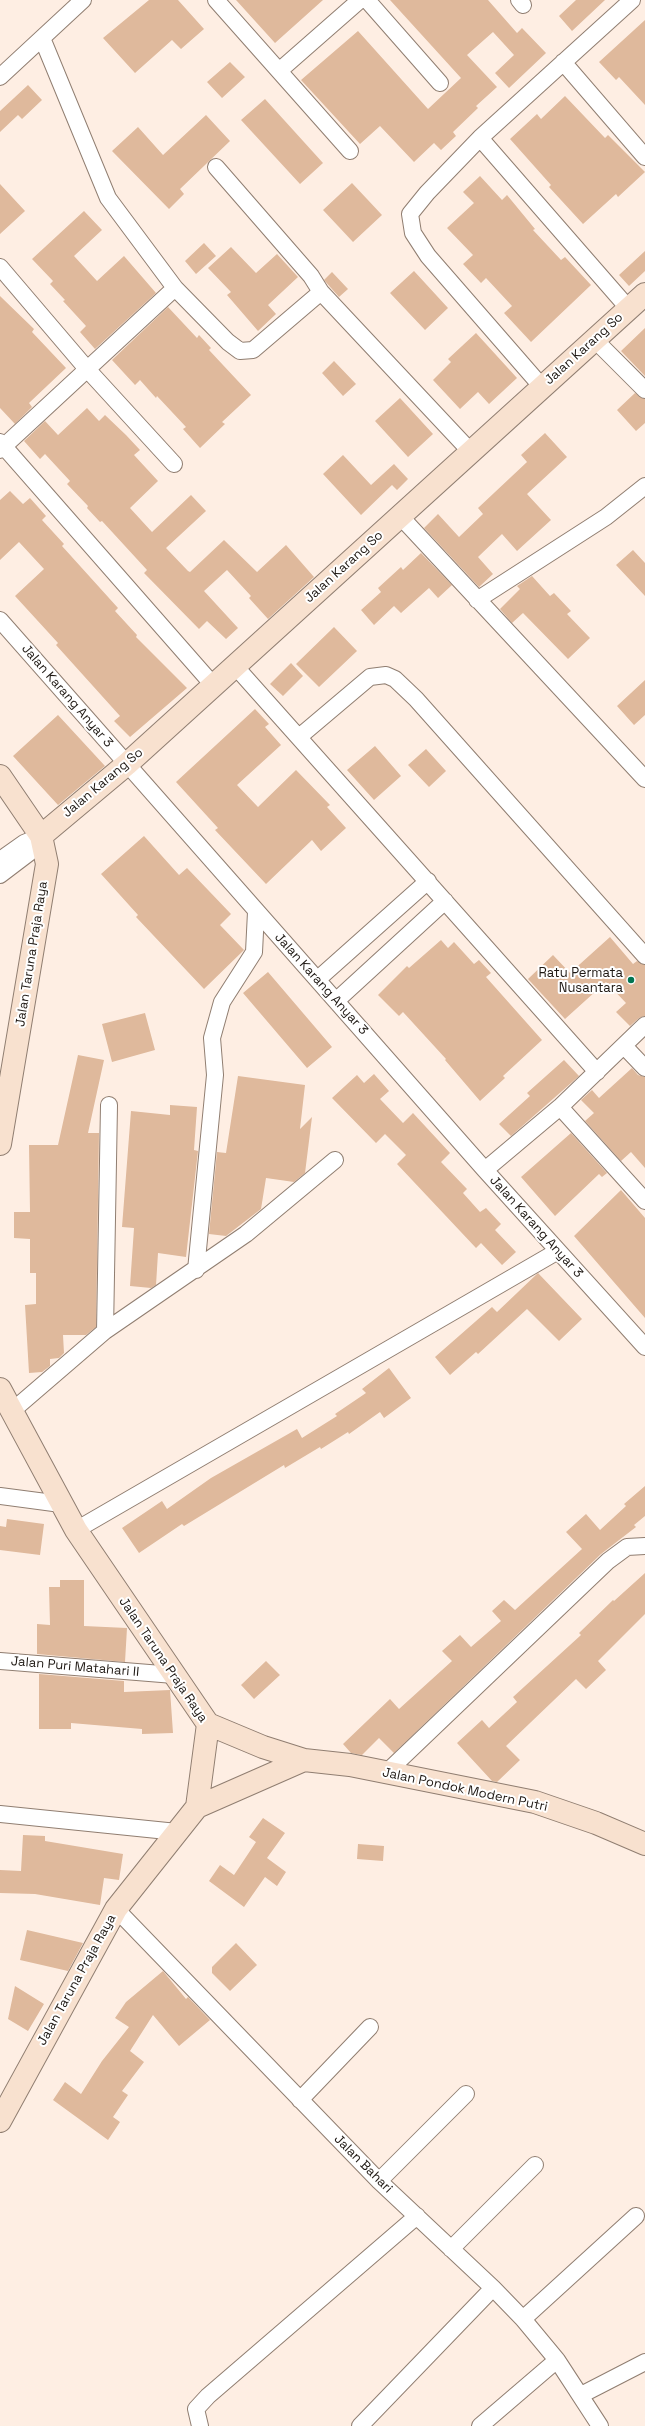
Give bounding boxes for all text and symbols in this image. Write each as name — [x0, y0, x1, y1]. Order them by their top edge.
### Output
street label: Jalan Karang So — [542, 310, 626, 388]
street label: Jalan Karang So — [302, 528, 386, 606]
street label: Jalan Karang Anyar 3 — [18, 641, 116, 751]
street label: Jalan Karang So — [60, 745, 146, 821]
street label: Jalan Taruna Praja Raya — [13, 880, 51, 1028]
street label: Jalan Karang Anyar 3 — [271, 930, 371, 1038]
place label: Ratu Permata Nusantara — [539, 965, 623, 996]
marker: Ratu Permata Nusantara — [626, 975, 636, 985]
street label: Jalan Karang Anyar 3 — [486, 1173, 586, 1281]
street label: Jalan Taruna Praja Raya — [115, 1595, 211, 1725]
street label: Jalan Puri Matahari II — [10, 1654, 140, 1680]
street label: Jalan Pondok Modern Putri — [381, 1765, 549, 1815]
street label: Jalan Taruna Praja Raya — [34, 1912, 120, 2048]
street label: Jalan Bahari — [330, 2131, 396, 2197]

